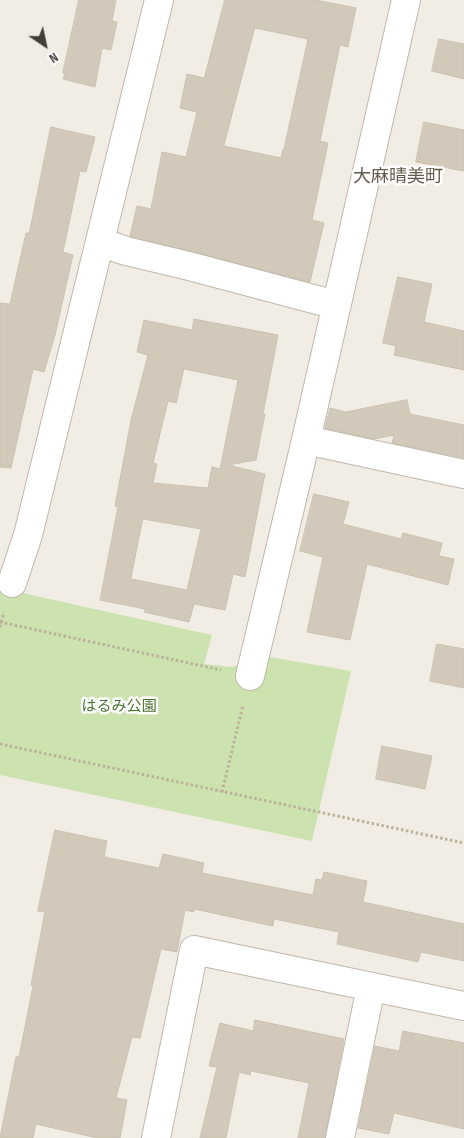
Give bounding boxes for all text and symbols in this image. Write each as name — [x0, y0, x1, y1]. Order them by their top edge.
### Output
north arrow — [20, 20, 70, 70]
text: N — [46, 49, 62, 67]
district label: 大麻晴美町 — [353, 166, 443, 188]
park label: はるみ公園 — [82, 698, 156, 716]

